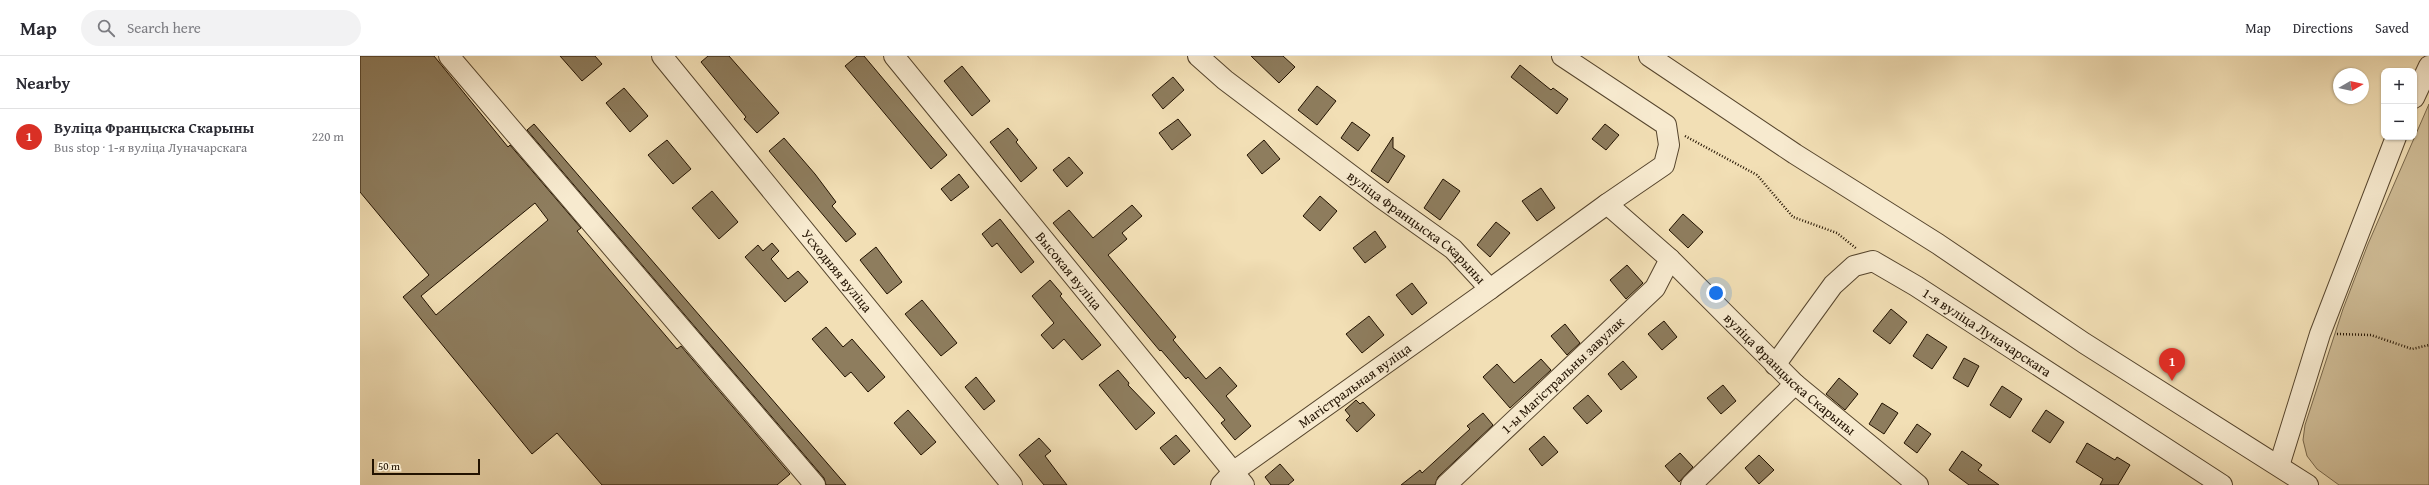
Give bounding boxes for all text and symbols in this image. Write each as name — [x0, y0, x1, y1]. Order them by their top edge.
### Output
search box — [81, 10, 361, 46]
text: Map — [20, 14, 57, 42]
icon: search — [95, 17, 117, 39]
text: Search here — [127, 17, 201, 38]
text: Map — [2245, 18, 2271, 38]
text: Directions — [2293, 18, 2353, 38]
text: Saved — [2375, 18, 2409, 38]
north arrow — [2333, 68, 2369, 104]
map controls — [2381, 68, 2417, 140]
button: + — [2381, 68, 2417, 104]
text: Nearby — [16, 70, 70, 95]
button: − — [2381, 104, 2417, 140]
text: Вуліца Францыска Скарыны — [54, 117, 254, 138]
text: 1 — [26, 127, 32, 146]
text: 220 m — [312, 127, 344, 146]
text: Bus stop · 1-я вуліца Луначарскага — [54, 138, 247, 157]
street label: вуліца Францыска Скарыны — [1343, 166, 1491, 289]
street label: Усходняя вуліца — [797, 225, 877, 317]
street label: Высокая вуліца — [1031, 227, 1107, 314]
your location — [1706, 283, 1726, 303]
street label: 1-я вуліца Луначарскага — [1918, 283, 2056, 382]
street label: вуліца Францыска Скарыны — [1719, 308, 1860, 440]
street label: 1-ы Магістральны завулак — [1496, 312, 1629, 438]
street label: Магістральная вуліца — [1294, 338, 1415, 433]
pin: 1 — [2159, 348, 2185, 381]
scale bar — [372, 457, 480, 476]
text: 50 m — [378, 458, 400, 474]

